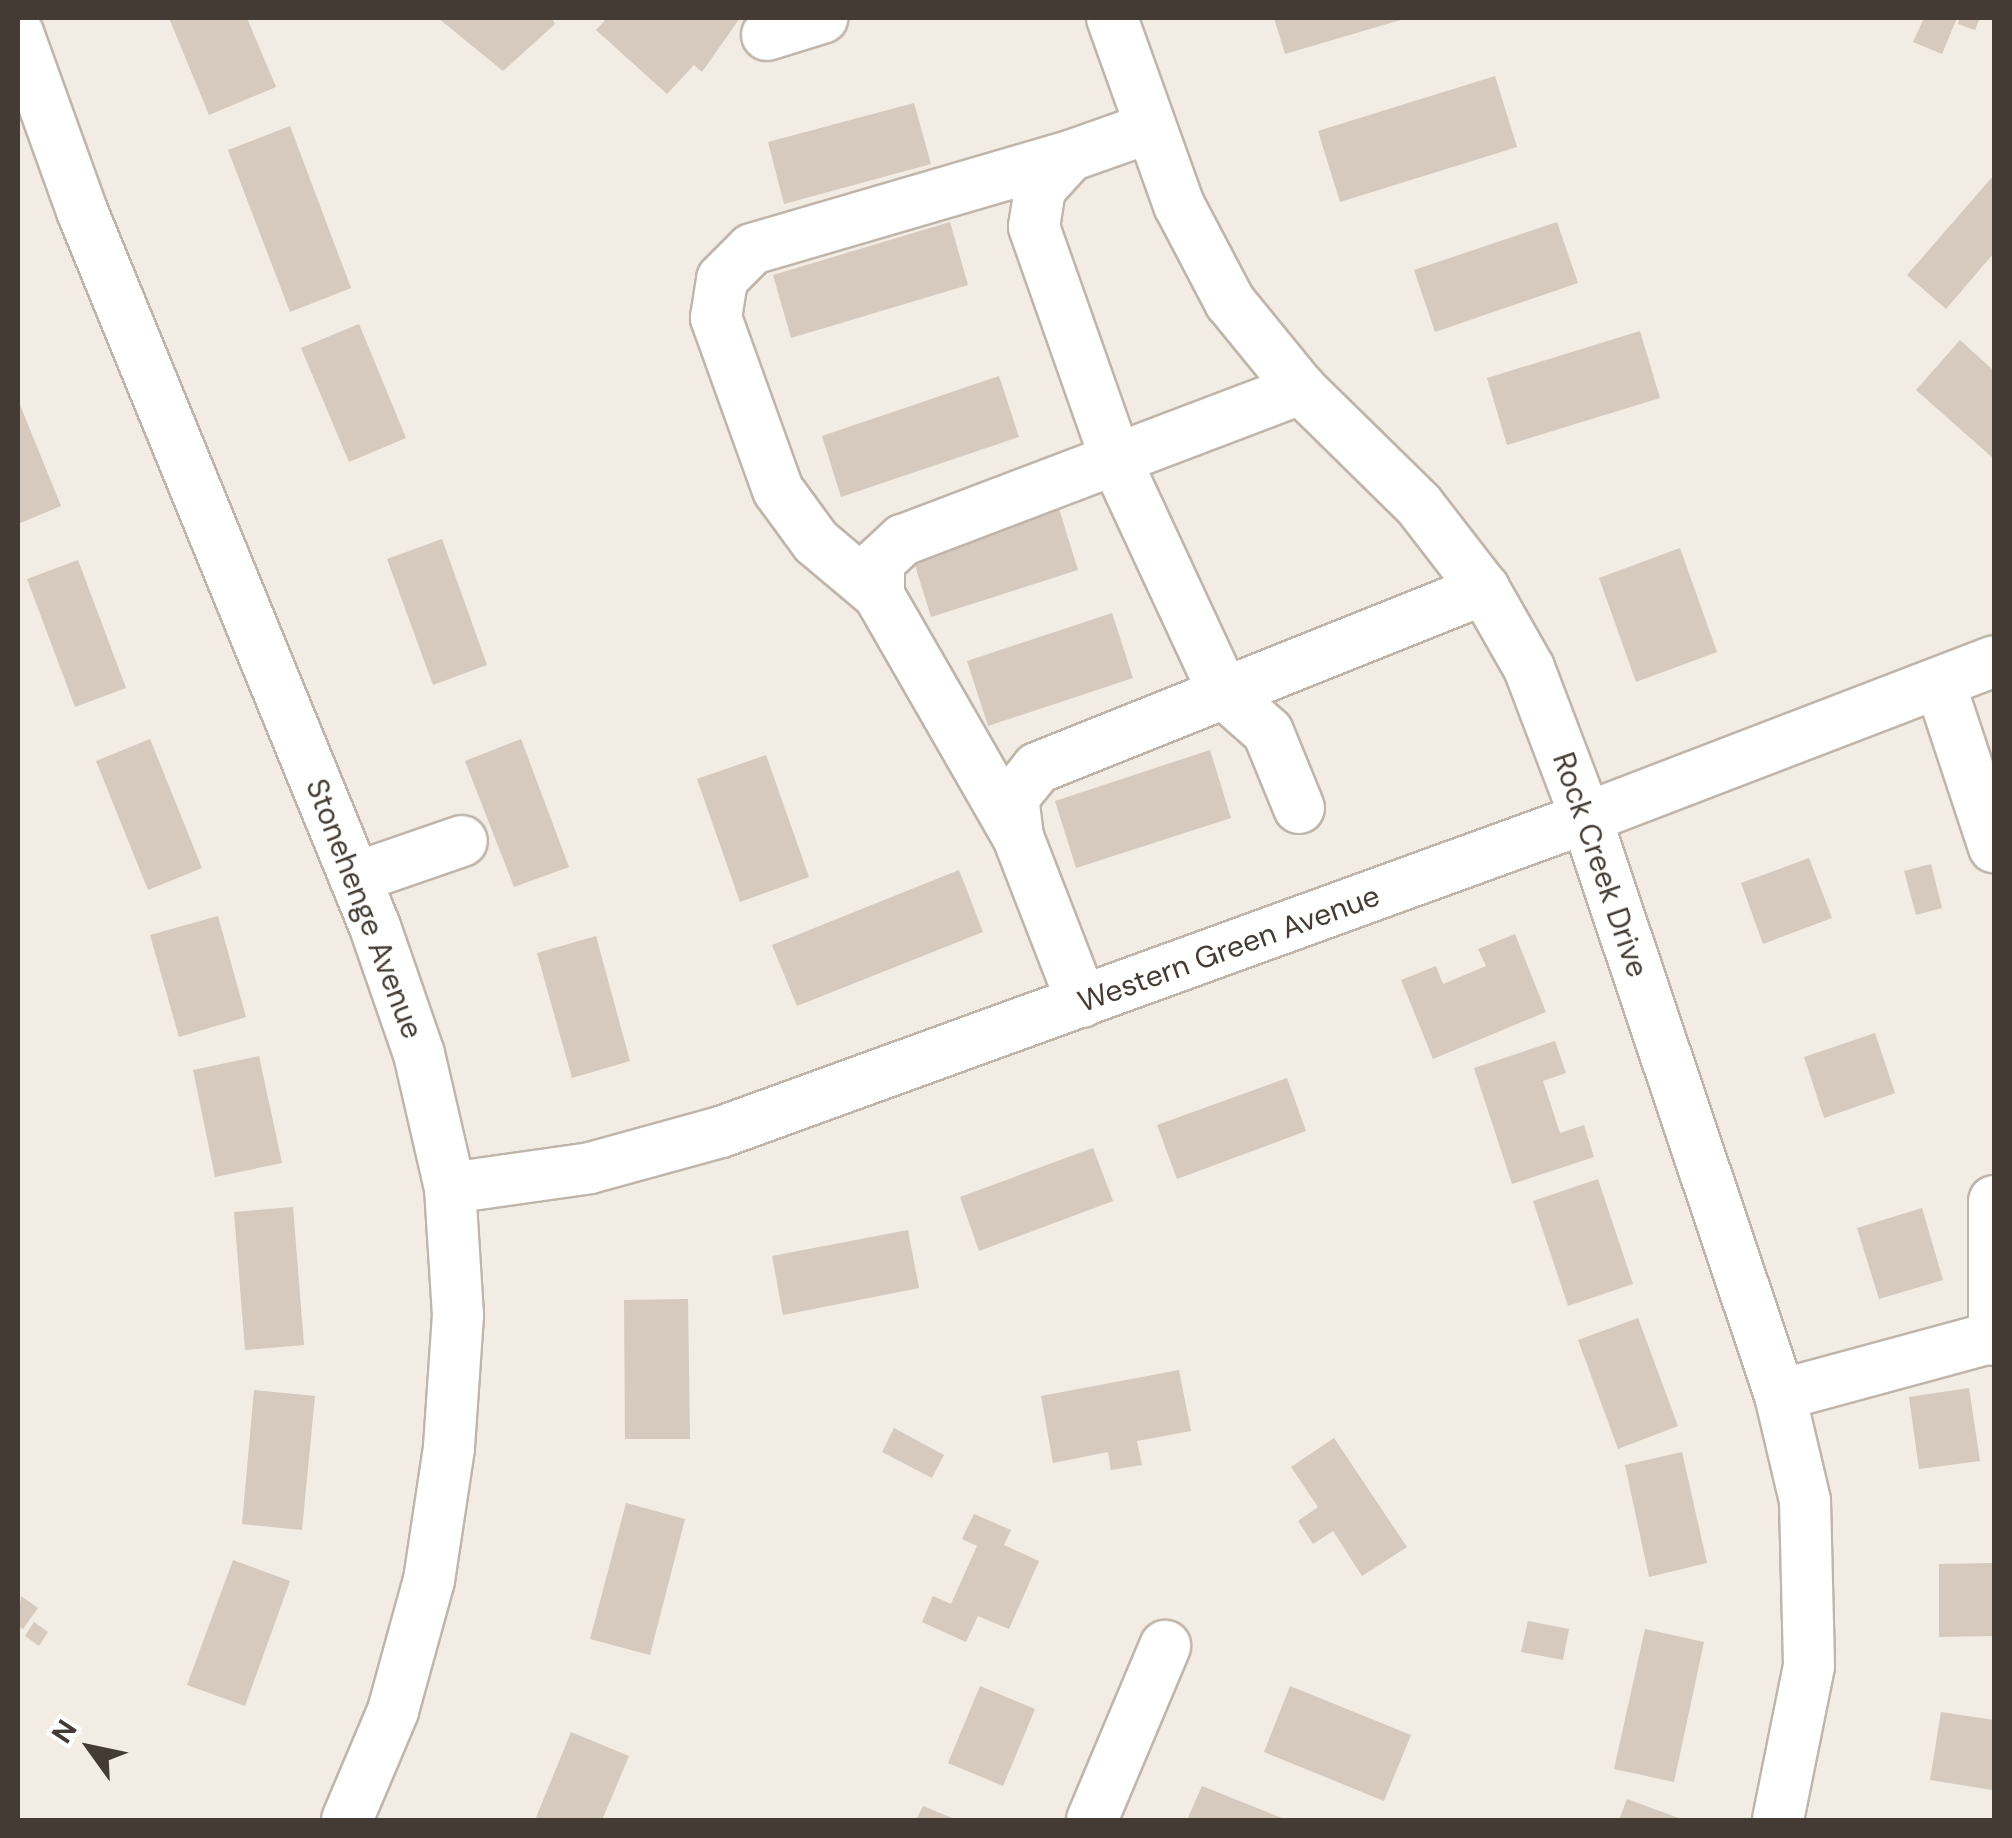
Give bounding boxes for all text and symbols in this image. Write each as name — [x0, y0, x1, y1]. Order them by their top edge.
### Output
street label: Rock Creek Drive — [1545, 748, 1655, 982]
street label: Stonehenge Avenue — [298, 774, 430, 1044]
street label: Western Green Avenue — [1073, 878, 1385, 1020]
north arrow — [40, 1698, 140, 1798]
text: N — [43, 1713, 85, 1750]

